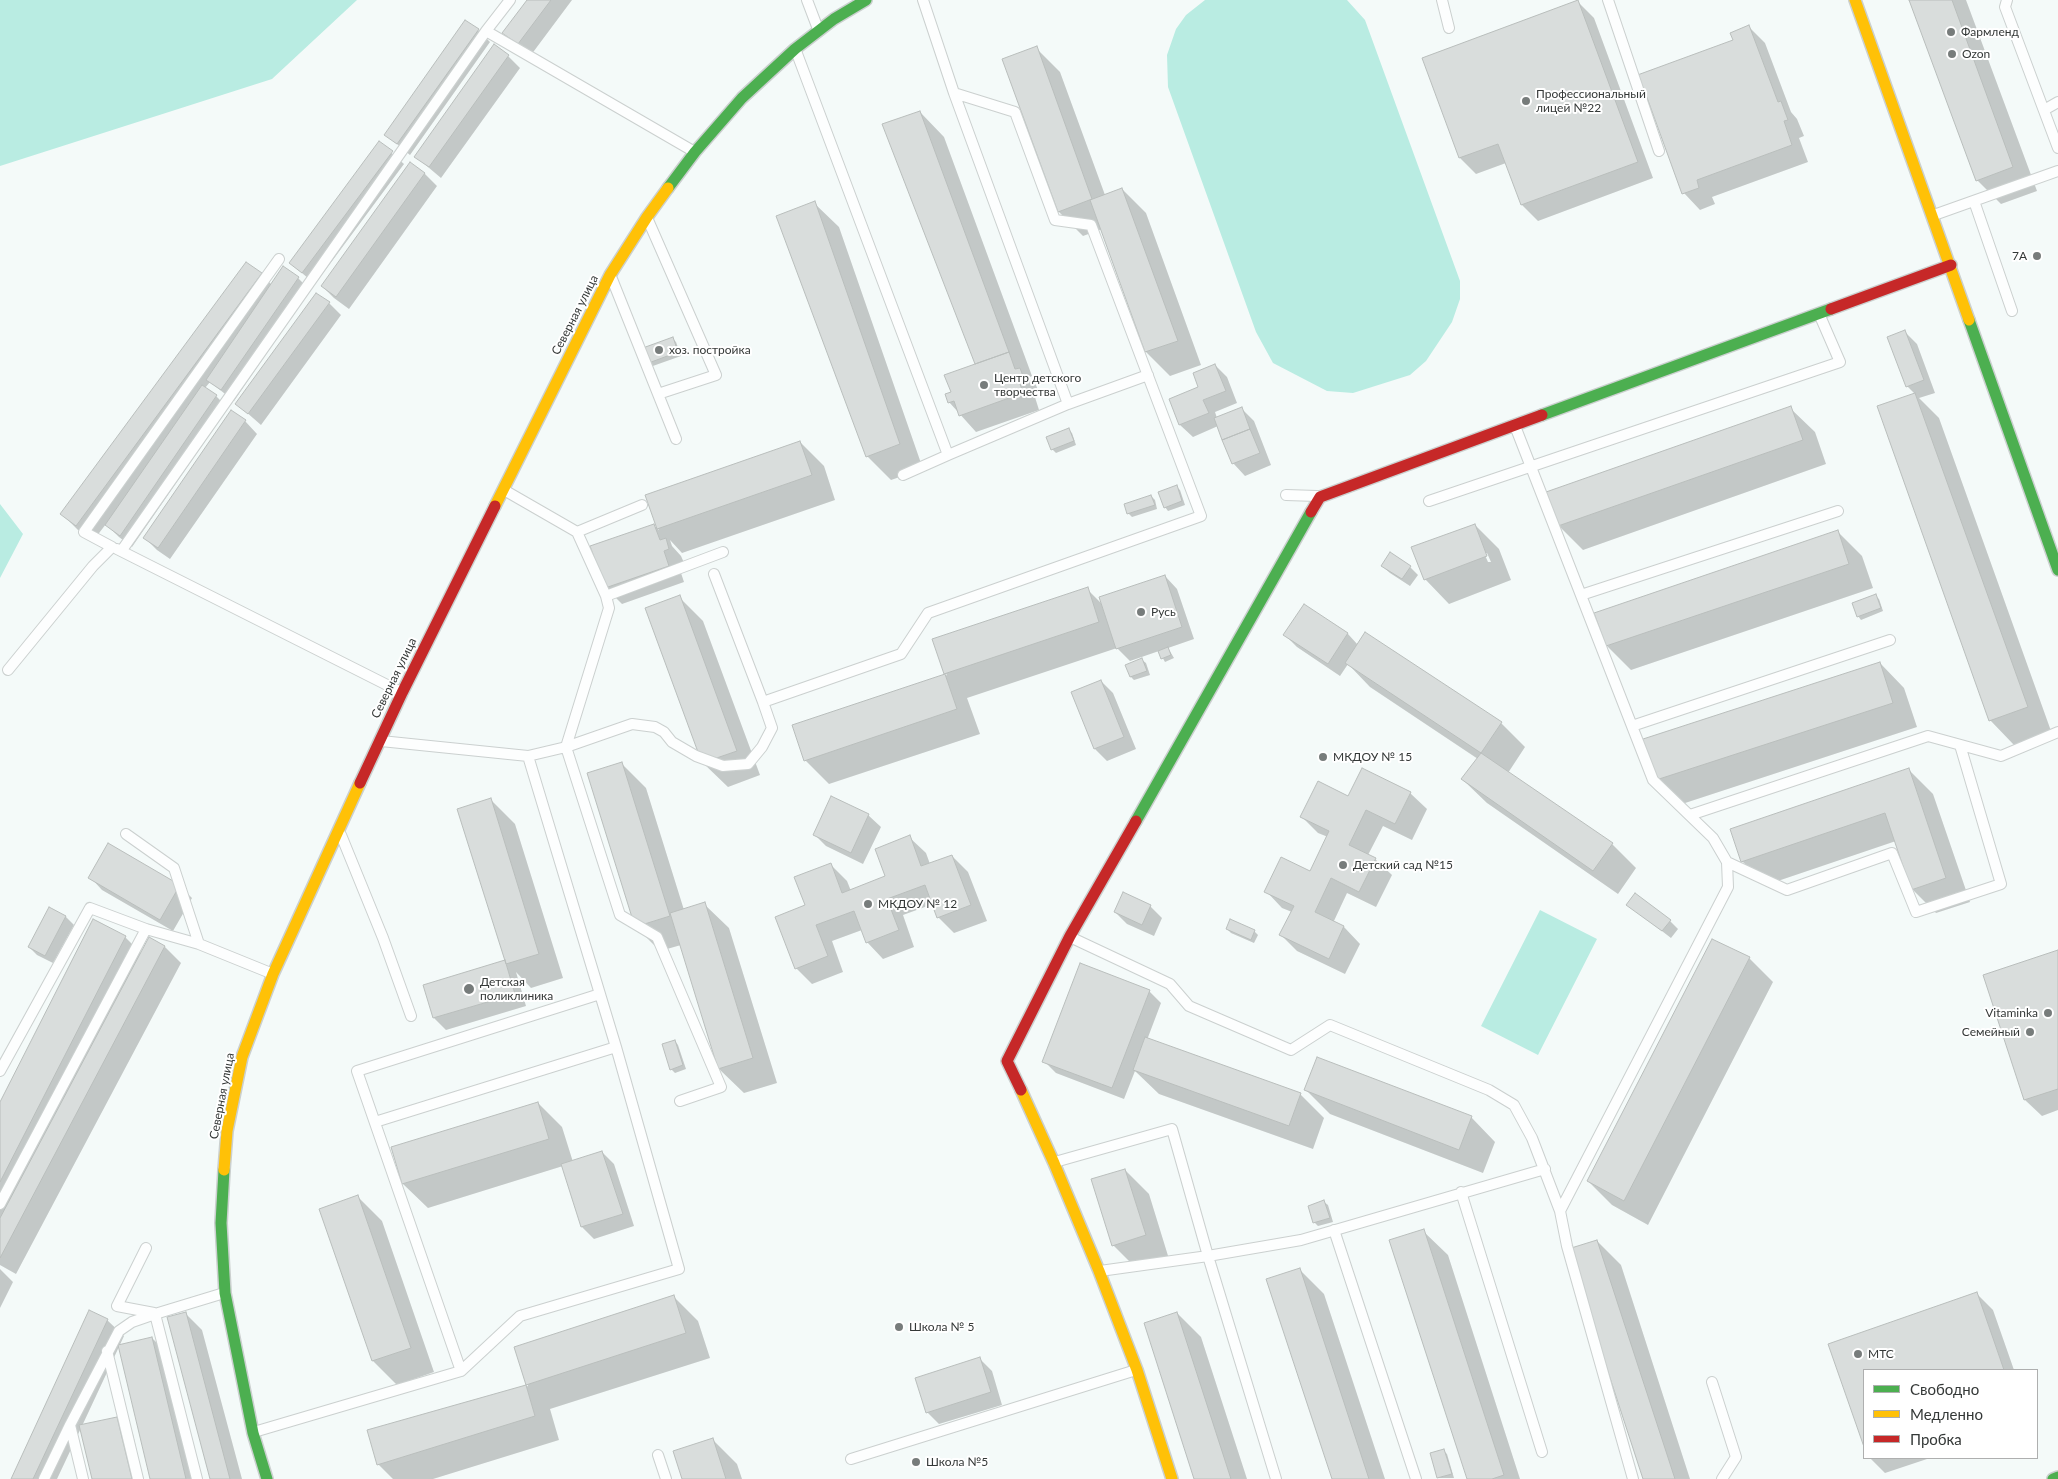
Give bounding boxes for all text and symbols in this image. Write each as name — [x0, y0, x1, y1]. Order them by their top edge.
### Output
place label: Фармленд — [1961, 25, 2019, 39]
marker: Фармленд — [1945, 26, 1957, 38]
place label: Ozon — [1962, 47, 1990, 61]
marker: Ozon — [1946, 48, 1958, 60]
place label: Профессиональный лицей №22 — [1536, 87, 1646, 115]
marker: Профессиональный лицей №22 — [1520, 95, 1532, 107]
place label: 7А — [2012, 249, 2027, 263]
marker: 7А — [2031, 250, 2043, 262]
street label: Северная улица — [549, 273, 601, 357]
place label: хоз. постройка — [669, 343, 751, 357]
marker: хоз. постройка — [653, 344, 665, 356]
place label: Центр детского творчества — [994, 371, 1081, 399]
marker: Центр детского творчества — [978, 379, 990, 391]
place label: Русь — [1151, 605, 1176, 619]
marker: Русь — [1135, 606, 1147, 618]
street label: Северная улица — [368, 635, 420, 721]
place label: МКДОУ № 15 — [1333, 750, 1412, 764]
marker: МКДОУ № 15 — [1317, 751, 1329, 763]
place label: Детский сад №15 — [1353, 858, 1453, 872]
marker: Детский сад №15 — [1337, 859, 1349, 871]
place label: МКДОУ № 12 — [878, 897, 957, 911]
marker: МКДОУ № 12 — [862, 898, 874, 910]
place label: Детская поликлиника — [480, 975, 553, 1003]
marker: Детская поликлиника — [462, 982, 476, 996]
place label: Vitaminka — [1985, 1006, 2038, 1020]
marker: Vitaminka — [2042, 1007, 2054, 1019]
place label: Семейный — [1962, 1025, 2020, 1039]
marker: Семейный — [2024, 1026, 2036, 1038]
street label: Северная улица — [207, 1052, 237, 1140]
place label: Школа № 5 — [909, 1320, 974, 1334]
marker: Школа № 5 — [893, 1321, 905, 1333]
place label: МТС — [1868, 1347, 1894, 1361]
marker: МТС — [1852, 1348, 1864, 1360]
legend — [1863, 1369, 2038, 1459]
text: Свободно — [1910, 1380, 1979, 1398]
text: Медленно — [1910, 1405, 1983, 1423]
text: Пробка — [1910, 1430, 1962, 1448]
place label: Школа №5 — [926, 1455, 988, 1469]
marker: Школа №5 — [910, 1456, 922, 1468]

